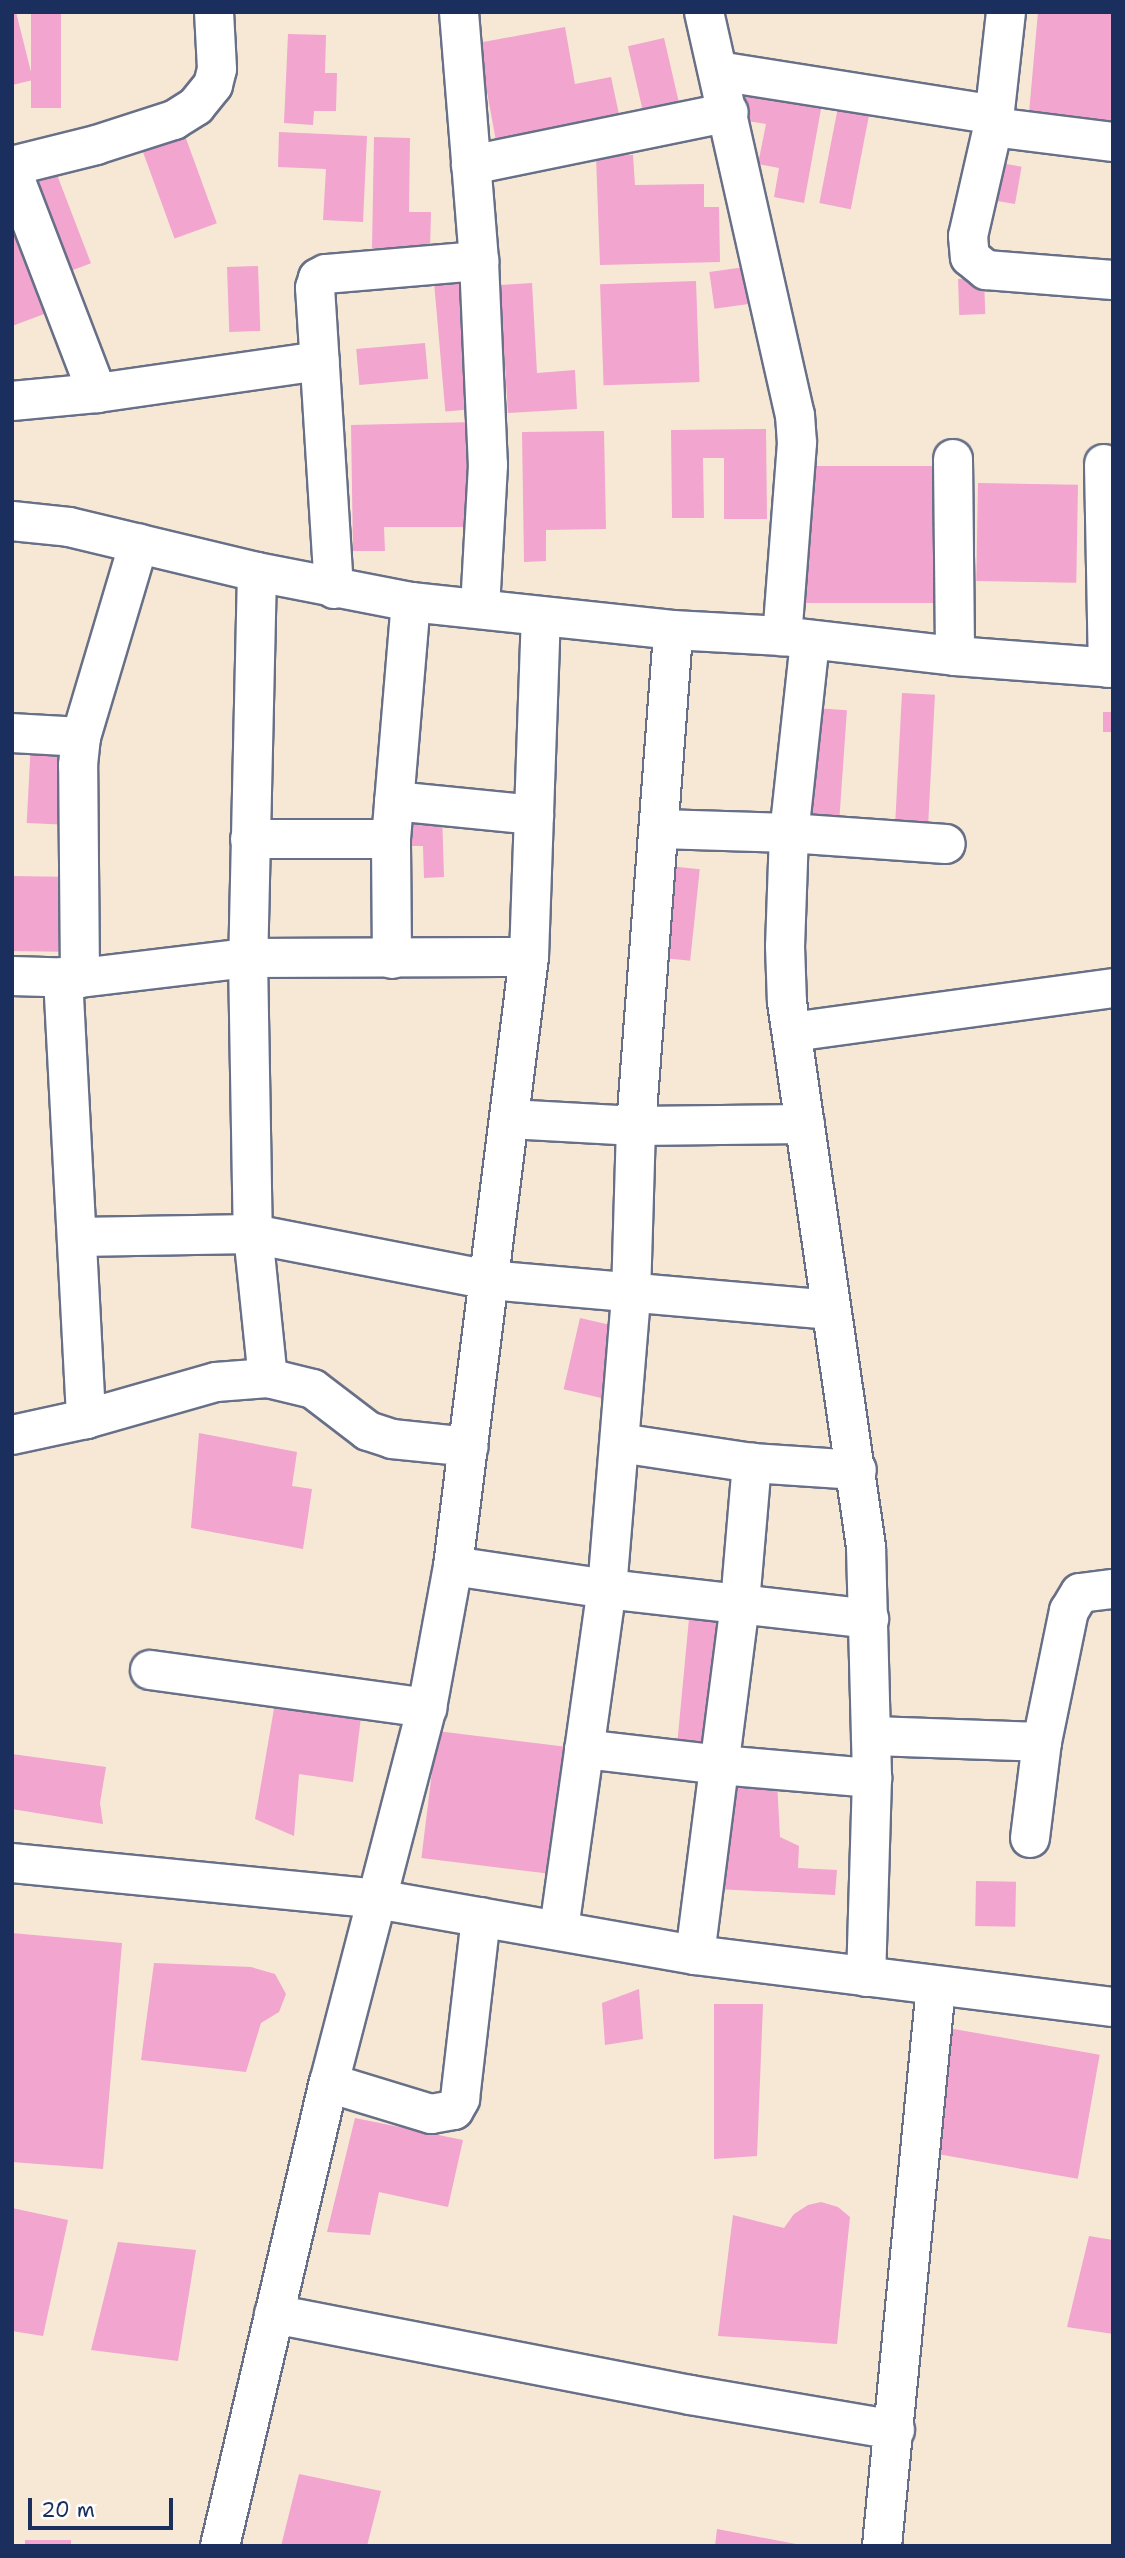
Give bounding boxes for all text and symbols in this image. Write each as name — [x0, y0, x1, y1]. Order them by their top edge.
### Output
scale bar — [32, 2484, 177, 2528]
text: 20 m — [41, 2496, 95, 2524]

